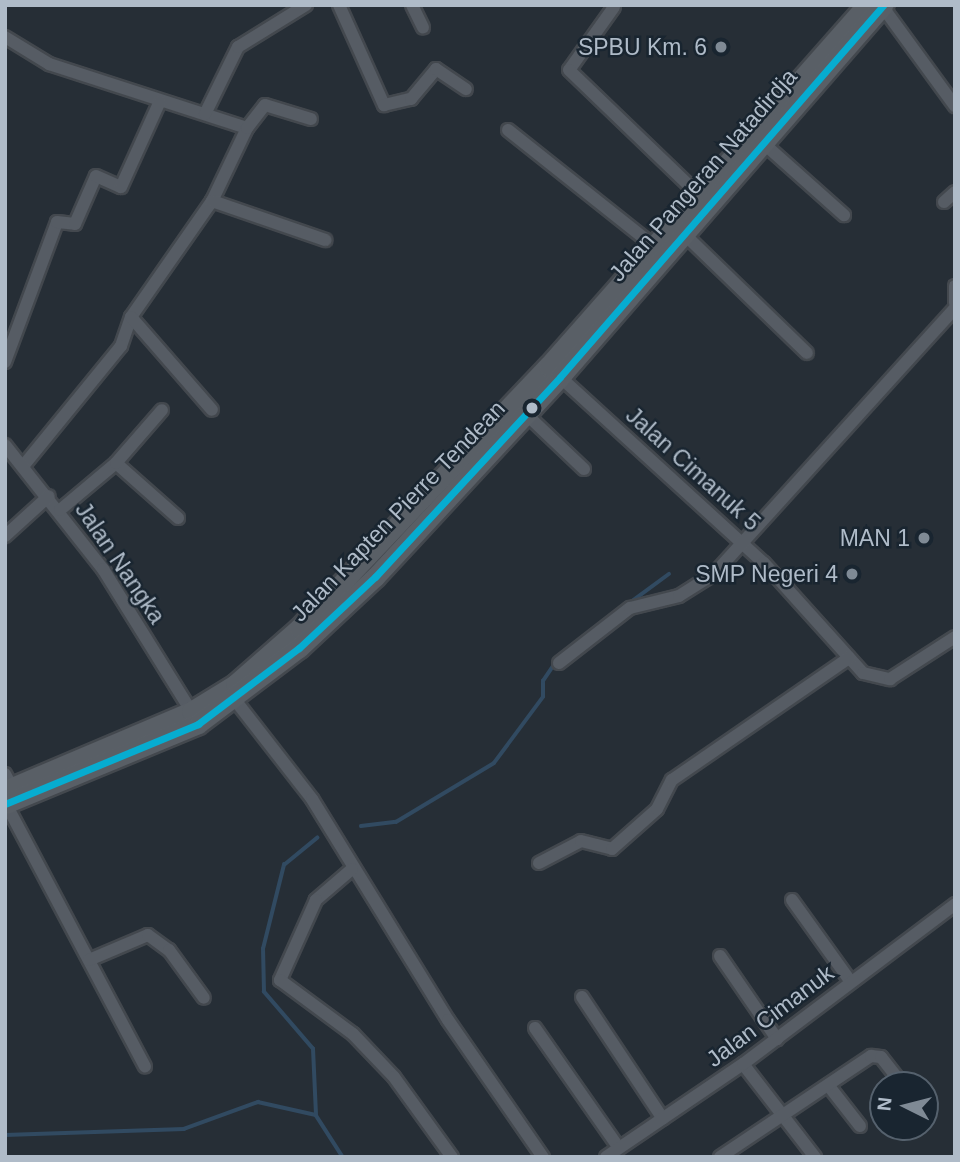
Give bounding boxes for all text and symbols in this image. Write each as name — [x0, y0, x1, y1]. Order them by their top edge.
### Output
place label: SPBU Km. 6 — [578, 33, 707, 61]
marker: SPBU Km. 6 — [713, 39, 729, 55]
street label: Jalan Pangeran Natadirdja — [603, 63, 803, 287]
street label: Jalan Kapten Pierre Tendean — [285, 395, 511, 627]
unlabelled marker — [525, 401, 539, 415]
street label: Jalan Cimanuk 5 — [620, 401, 766, 537]
street label: Jalan Nangka — [69, 497, 171, 629]
place label: MAN 1 — [840, 524, 910, 552]
marker: MAN 1 — [916, 530, 932, 546]
place label: SMP Negeri 4 — [695, 560, 838, 588]
marker: SMP Negeri 4 — [844, 566, 860, 582]
street label: Jalan Cimanuk — [701, 959, 839, 1073]
north arrow — [869, 1071, 939, 1141]
text: N — [873, 1096, 896, 1112]

